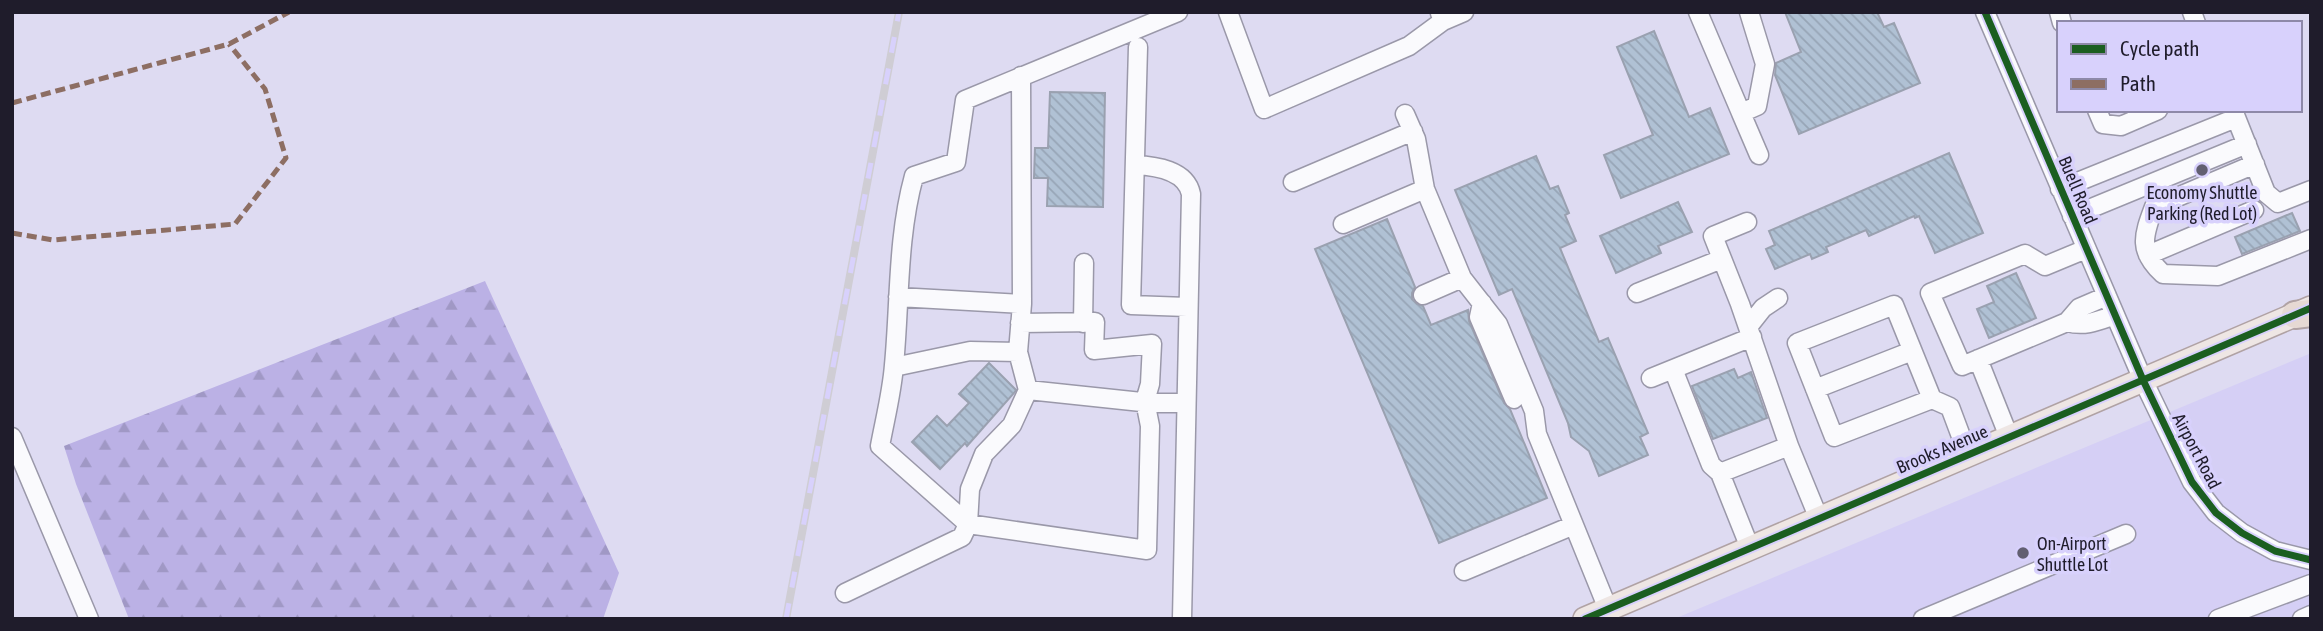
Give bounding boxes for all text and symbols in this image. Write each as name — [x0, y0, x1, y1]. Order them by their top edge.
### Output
legend — [2057, 21, 2302, 112]
text: Cycle path — [2120, 36, 2199, 60]
text: Path — [2120, 71, 2156, 95]
street label: Buell Road — [2054, 153, 2102, 227]
marker: Economy Shuttle Parking (Red Lot) — [2194, 162, 2210, 178]
place label: Economy Shuttle Parking (Red Lot) — [2147, 182, 2257, 224]
street label: Airport Road — [2168, 410, 2226, 492]
street label: Brooks Avenue — [1893, 420, 1991, 478]
place label: On-Airport Shuttle Lot — [2037, 533, 2108, 575]
marker: On-Airport Shuttle Lot — [2015, 545, 2031, 561]

